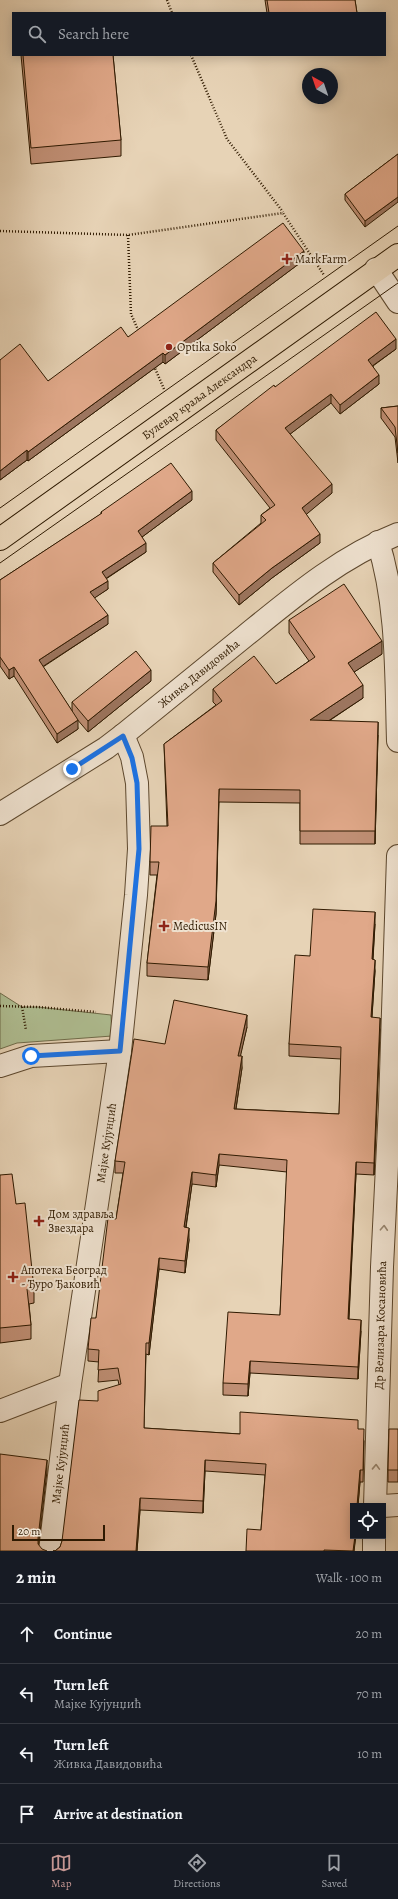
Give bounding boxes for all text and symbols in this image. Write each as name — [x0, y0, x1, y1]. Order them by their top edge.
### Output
search box — [12, 12, 386, 56]
icon: search — [26, 23, 48, 45]
text: Search here — [58, 24, 129, 44]
north arrow — [302, 68, 338, 104]
place label: MarkFarm — [295, 251, 347, 267]
marker: MarkFarm — [282, 254, 292, 264]
place label: Optika Soko — [177, 339, 236, 355]
marker: Optika Soko — [164, 342, 174, 352]
street label: Булевар краља Александра — [139, 350, 260, 443]
street label: Живка Давидовића — [155, 635, 243, 711]
route end — [63, 760, 81, 778]
place label: MedicusIN — [173, 918, 228, 934]
marker: MedicusIN — [158, 920, 170, 932]
route start — [22, 1047, 40, 1065]
street label: Мајке Кујунџић — [92, 1101, 120, 1184]
place label: Дом здравља Звездара — [48, 1206, 114, 1236]
marker: Дом здравља Звездара — [33, 1215, 45, 1227]
one-way arrow — [379, 1225, 388, 1231]
street label: Др Велизара Косановића — [370, 1260, 390, 1390]
place label: Апотека Београд - Ђуро Ђаковић — [20, 1262, 107, 1292]
marker: Апотека Београд - Ђуро Ђаковић — [8, 1272, 18, 1282]
street label: Мајке Кујунџић — [48, 1422, 73, 1505]
one-way arrow — [372, 1464, 380, 1470]
map controls — [350, 1503, 386, 1539]
button: locate — [350, 1503, 386, 1539]
scale bar — [12, 1523, 105, 1542]
text: 20 m — [18, 1524, 40, 1539]
text: 2 min — [16, 1566, 56, 1589]
text: Walk · 100 m — [316, 1569, 382, 1586]
icon: ahead — [16, 1623, 38, 1645]
text: Continue — [54, 1624, 112, 1644]
text: 20 m — [356, 1625, 382, 1642]
text: Turn left — [54, 1675, 109, 1695]
icon: left — [16, 1683, 38, 1705]
text: 70 m — [356, 1685, 382, 1702]
text: Мајке Кујунџић — [54, 1695, 141, 1712]
text: Turn left — [54, 1735, 109, 1755]
icon: left — [16, 1743, 38, 1765]
text: 10 m — [357, 1745, 382, 1762]
text: Живка Давидовића — [54, 1755, 163, 1772]
icon: arrive — [16, 1803, 38, 1825]
text: Arrive at destination — [54, 1804, 183, 1824]
tab: Map — [50, 1852, 72, 1891]
tab: Directions — [173, 1852, 221, 1891]
tab: Saved — [321, 1852, 348, 1891]

